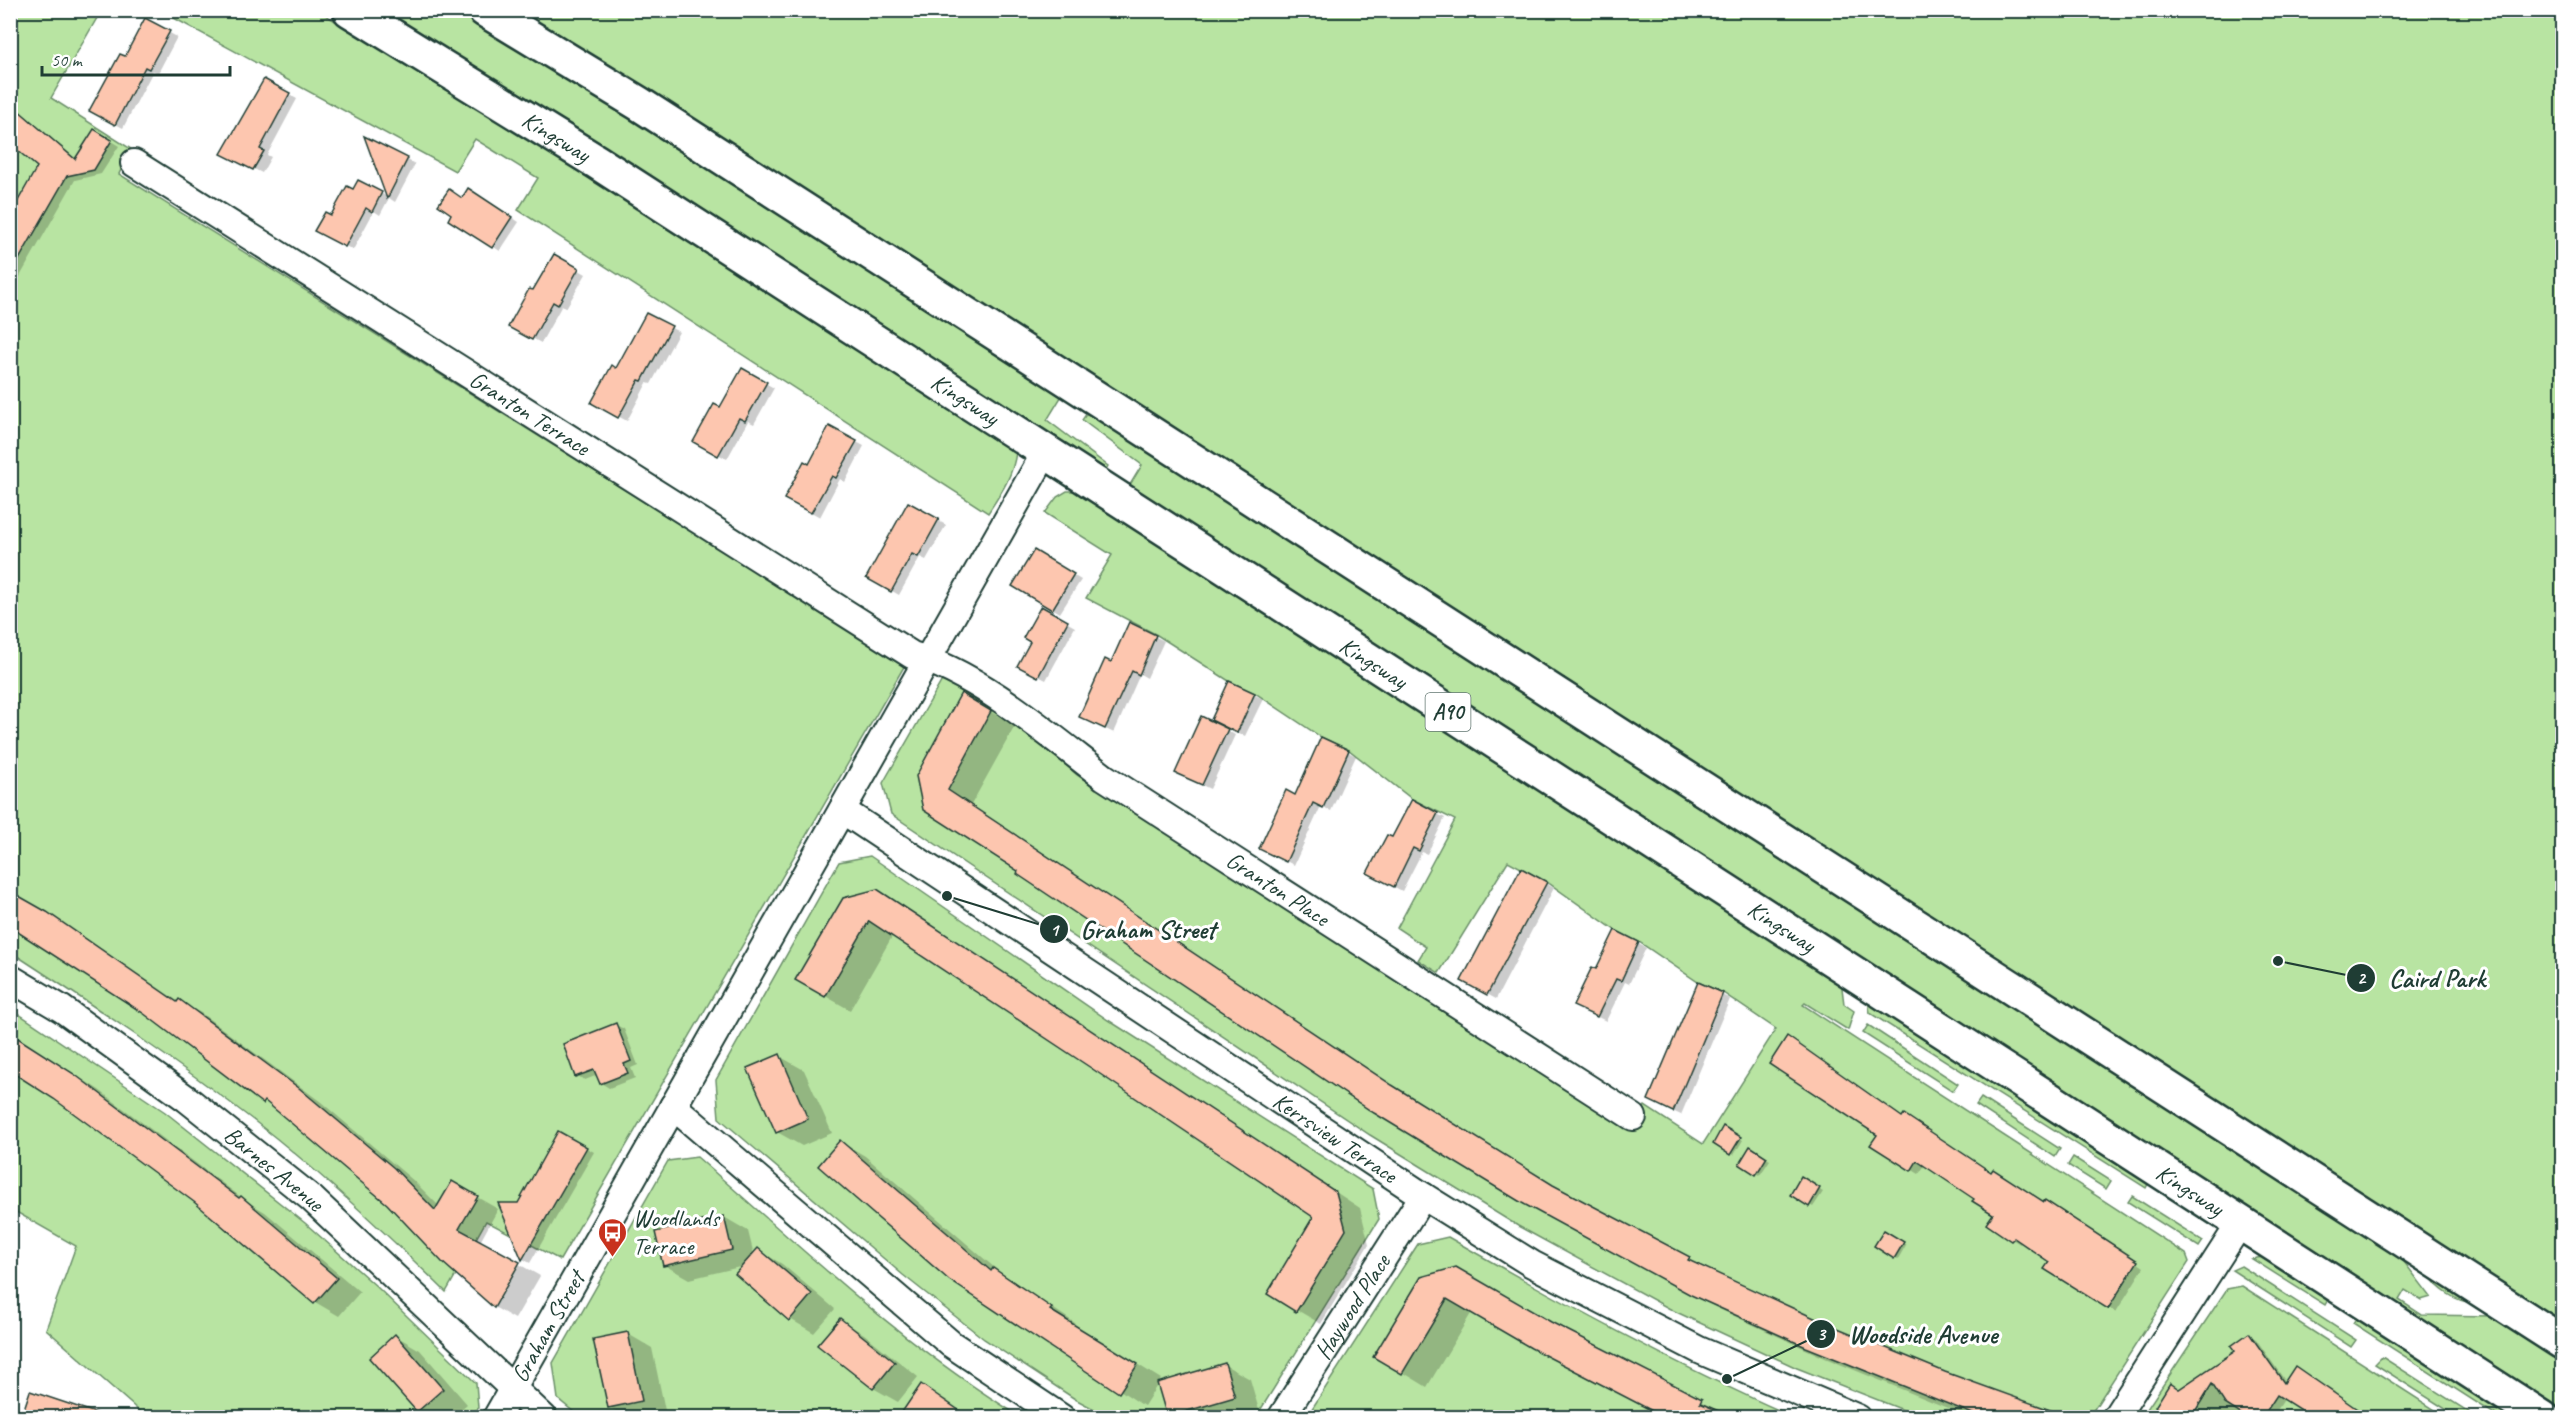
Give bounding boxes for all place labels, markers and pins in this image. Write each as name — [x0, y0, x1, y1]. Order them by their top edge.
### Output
callout: Graham Street — [1039, 907, 1227, 951]
callout: Caird Park — [2346, 956, 2497, 1000]
place label: Woodlands Terrace — [633, 1203, 721, 1261]
bus stop icon: Woodlands Terrace — [596, 1216, 628, 1258]
callout: Woodside Avenue — [1806, 1312, 2009, 1356]

